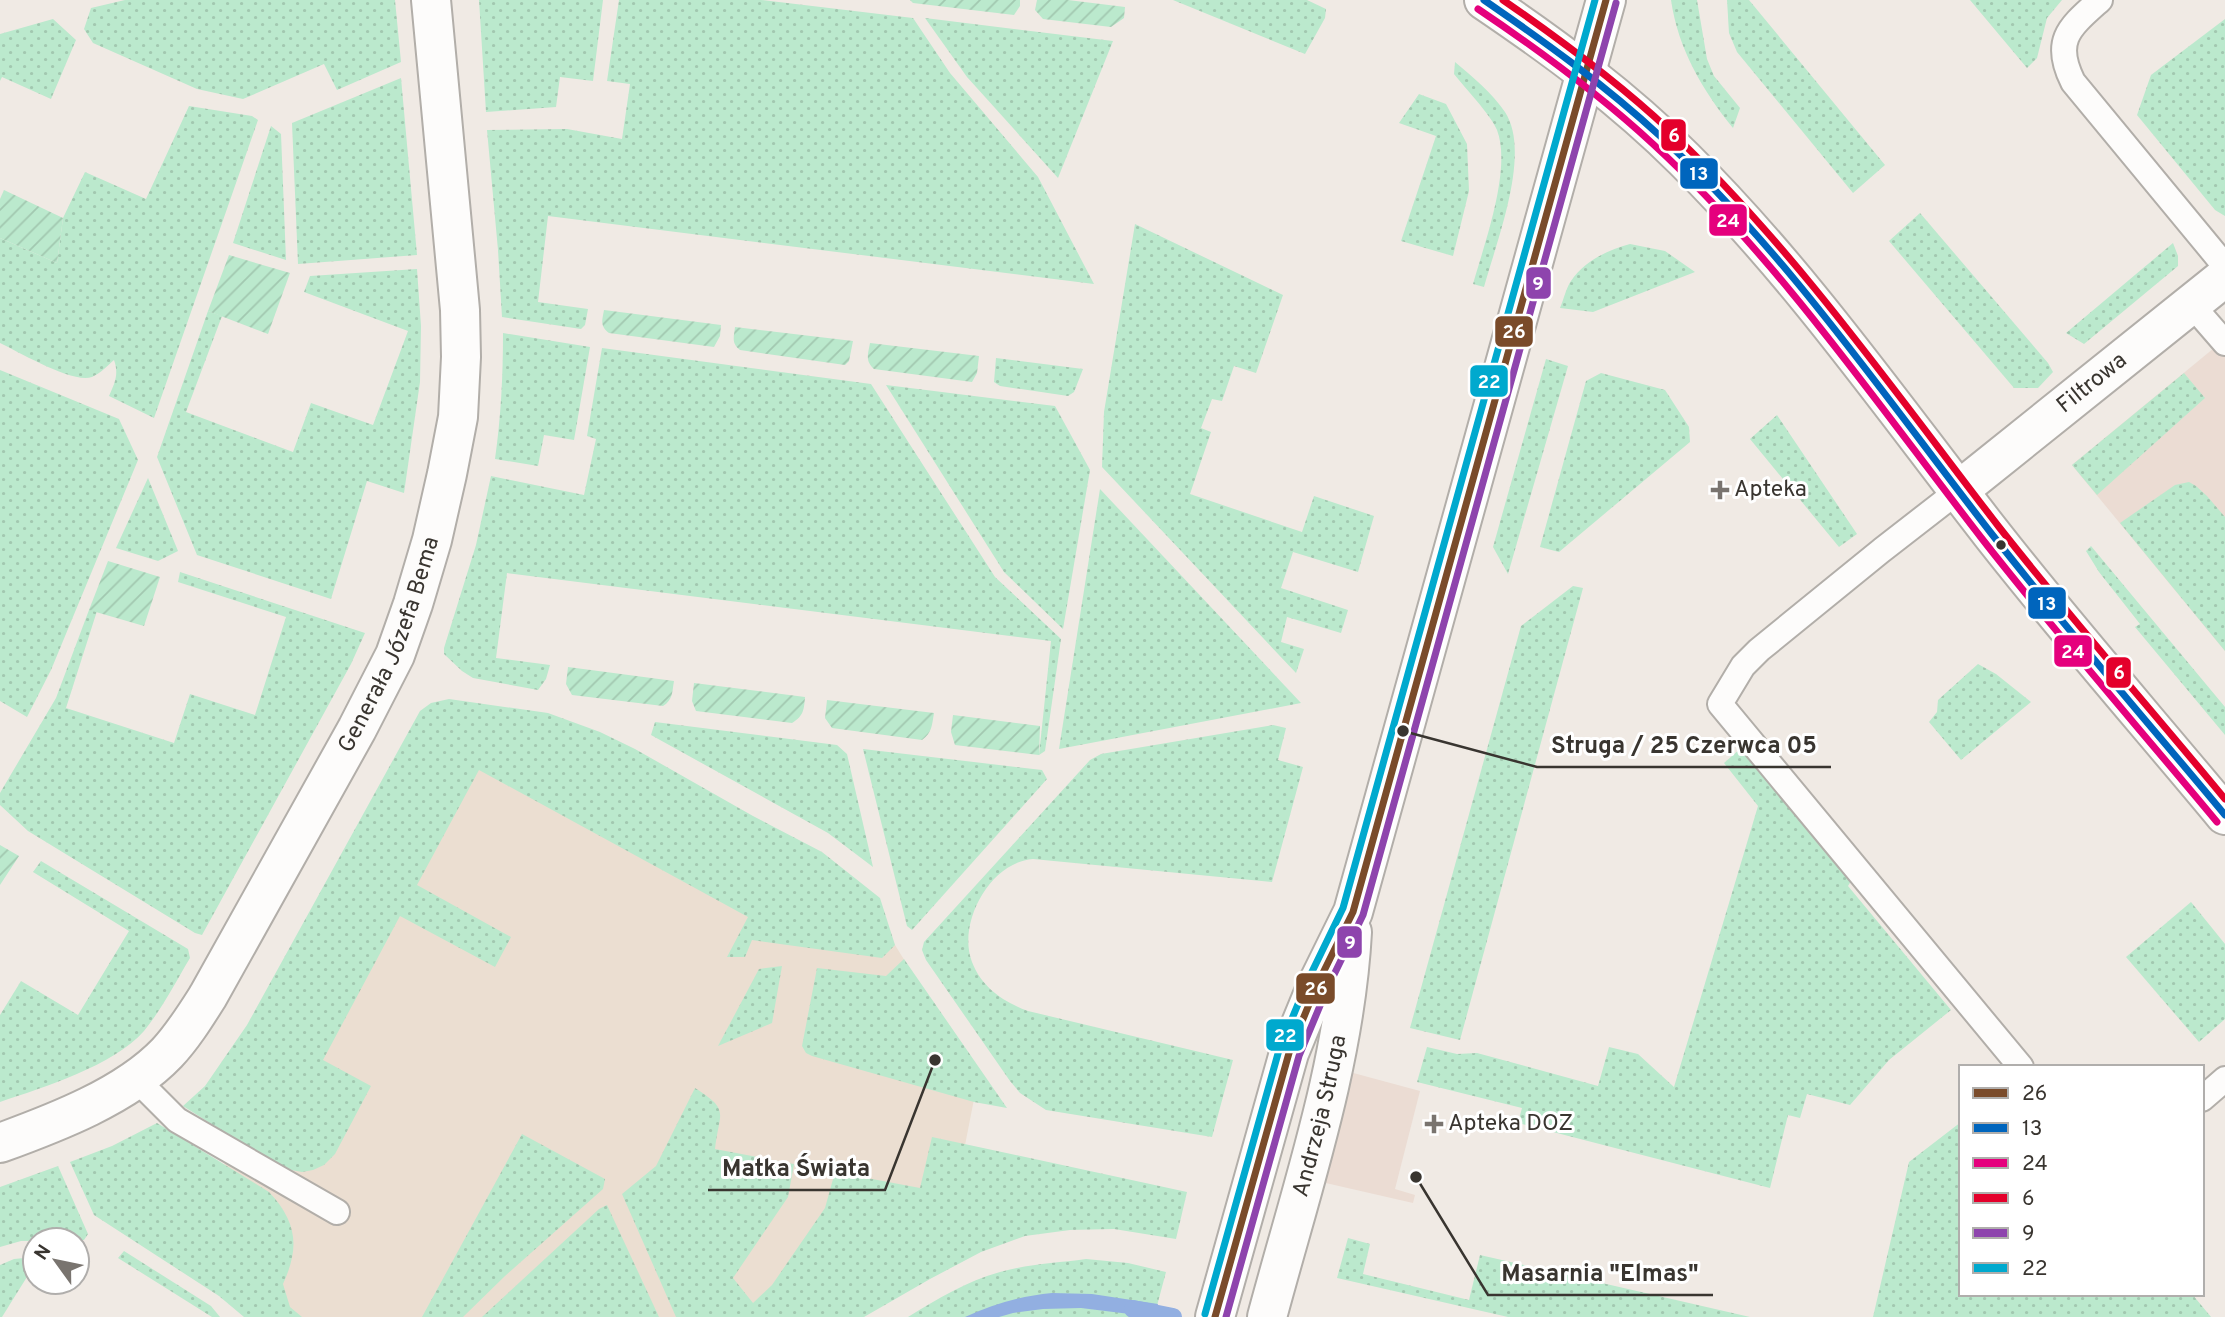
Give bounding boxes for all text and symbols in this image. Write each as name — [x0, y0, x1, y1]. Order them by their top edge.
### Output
line badge: 6 — [1660, 118, 1687, 152]
text: 6 — [1668, 125, 1680, 149]
line badge: 13 — [1679, 157, 1719, 190]
text: 13 — [1690, 163, 1709, 187]
line badge: 24 — [1708, 203, 1748, 237]
text: 24 — [1716, 210, 1740, 234]
line badge: 9 — [1525, 266, 1552, 300]
text: 9 — [1532, 273, 1544, 297]
line badge: 26 — [1494, 315, 1534, 348]
text: 26 — [1502, 321, 1526, 345]
street label: Filtrowa — [2051, 347, 2133, 420]
line badge: 22 — [1469, 364, 1509, 398]
text: 22 — [1477, 371, 1501, 395]
place label: Apteka — [1734, 476, 1807, 505]
marker: Apteka — [1712, 482, 1728, 498]
street label: Generała Józefa Bema — [332, 533, 447, 758]
unlabelled marker — [1994, 538, 2008, 552]
line badge: 13 — [2027, 586, 2067, 620]
text: 13 — [2038, 593, 2057, 617]
line badge: 24 — [2053, 634, 2093, 668]
text: 24 — [2061, 641, 2085, 665]
line badge: 6 — [2105, 656, 2132, 689]
text: 6 — [2113, 662, 2125, 686]
callout: Struga / 25 Czerwca 05 — [1537, 722, 1831, 767]
text: Struga / 25 Czerwca 05 — [1551, 732, 1817, 762]
line badge: 9 — [1336, 925, 1363, 959]
text: 9 — [1344, 932, 1356, 956]
line badge: 26 — [1295, 972, 1336, 1005]
text: 26 — [1304, 978, 1328, 1002]
line badge: 22 — [1265, 1018, 1305, 1052]
text: 22 — [1273, 1025, 1297, 1049]
street label: Andrzeja Struga — [1287, 1033, 1354, 1200]
legend — [1959, 1065, 2204, 1296]
text: 26 — [2022, 1081, 2047, 1108]
place label: Apteka DOZ — [1448, 1110, 1573, 1139]
marker: Apteka DOZ — [1426, 1116, 1442, 1132]
text: 13 — [2022, 1116, 2042, 1143]
callout: Matka Świata — [708, 1145, 885, 1190]
text: 24 — [2022, 1151, 2048, 1178]
text: Matka Świata — [722, 1153, 870, 1185]
text: 6 — [2022, 1186, 2035, 1213]
text: 9 — [2022, 1221, 2035, 1248]
north arrow — [21, 1226, 91, 1296]
text: N — [30, 1241, 57, 1265]
callout: Masarnia "Elmas" — [1488, 1250, 1713, 1295]
text: 22 — [2022, 1256, 2048, 1283]
text: Masarnia "Elmas" — [1501, 1260, 1699, 1290]

